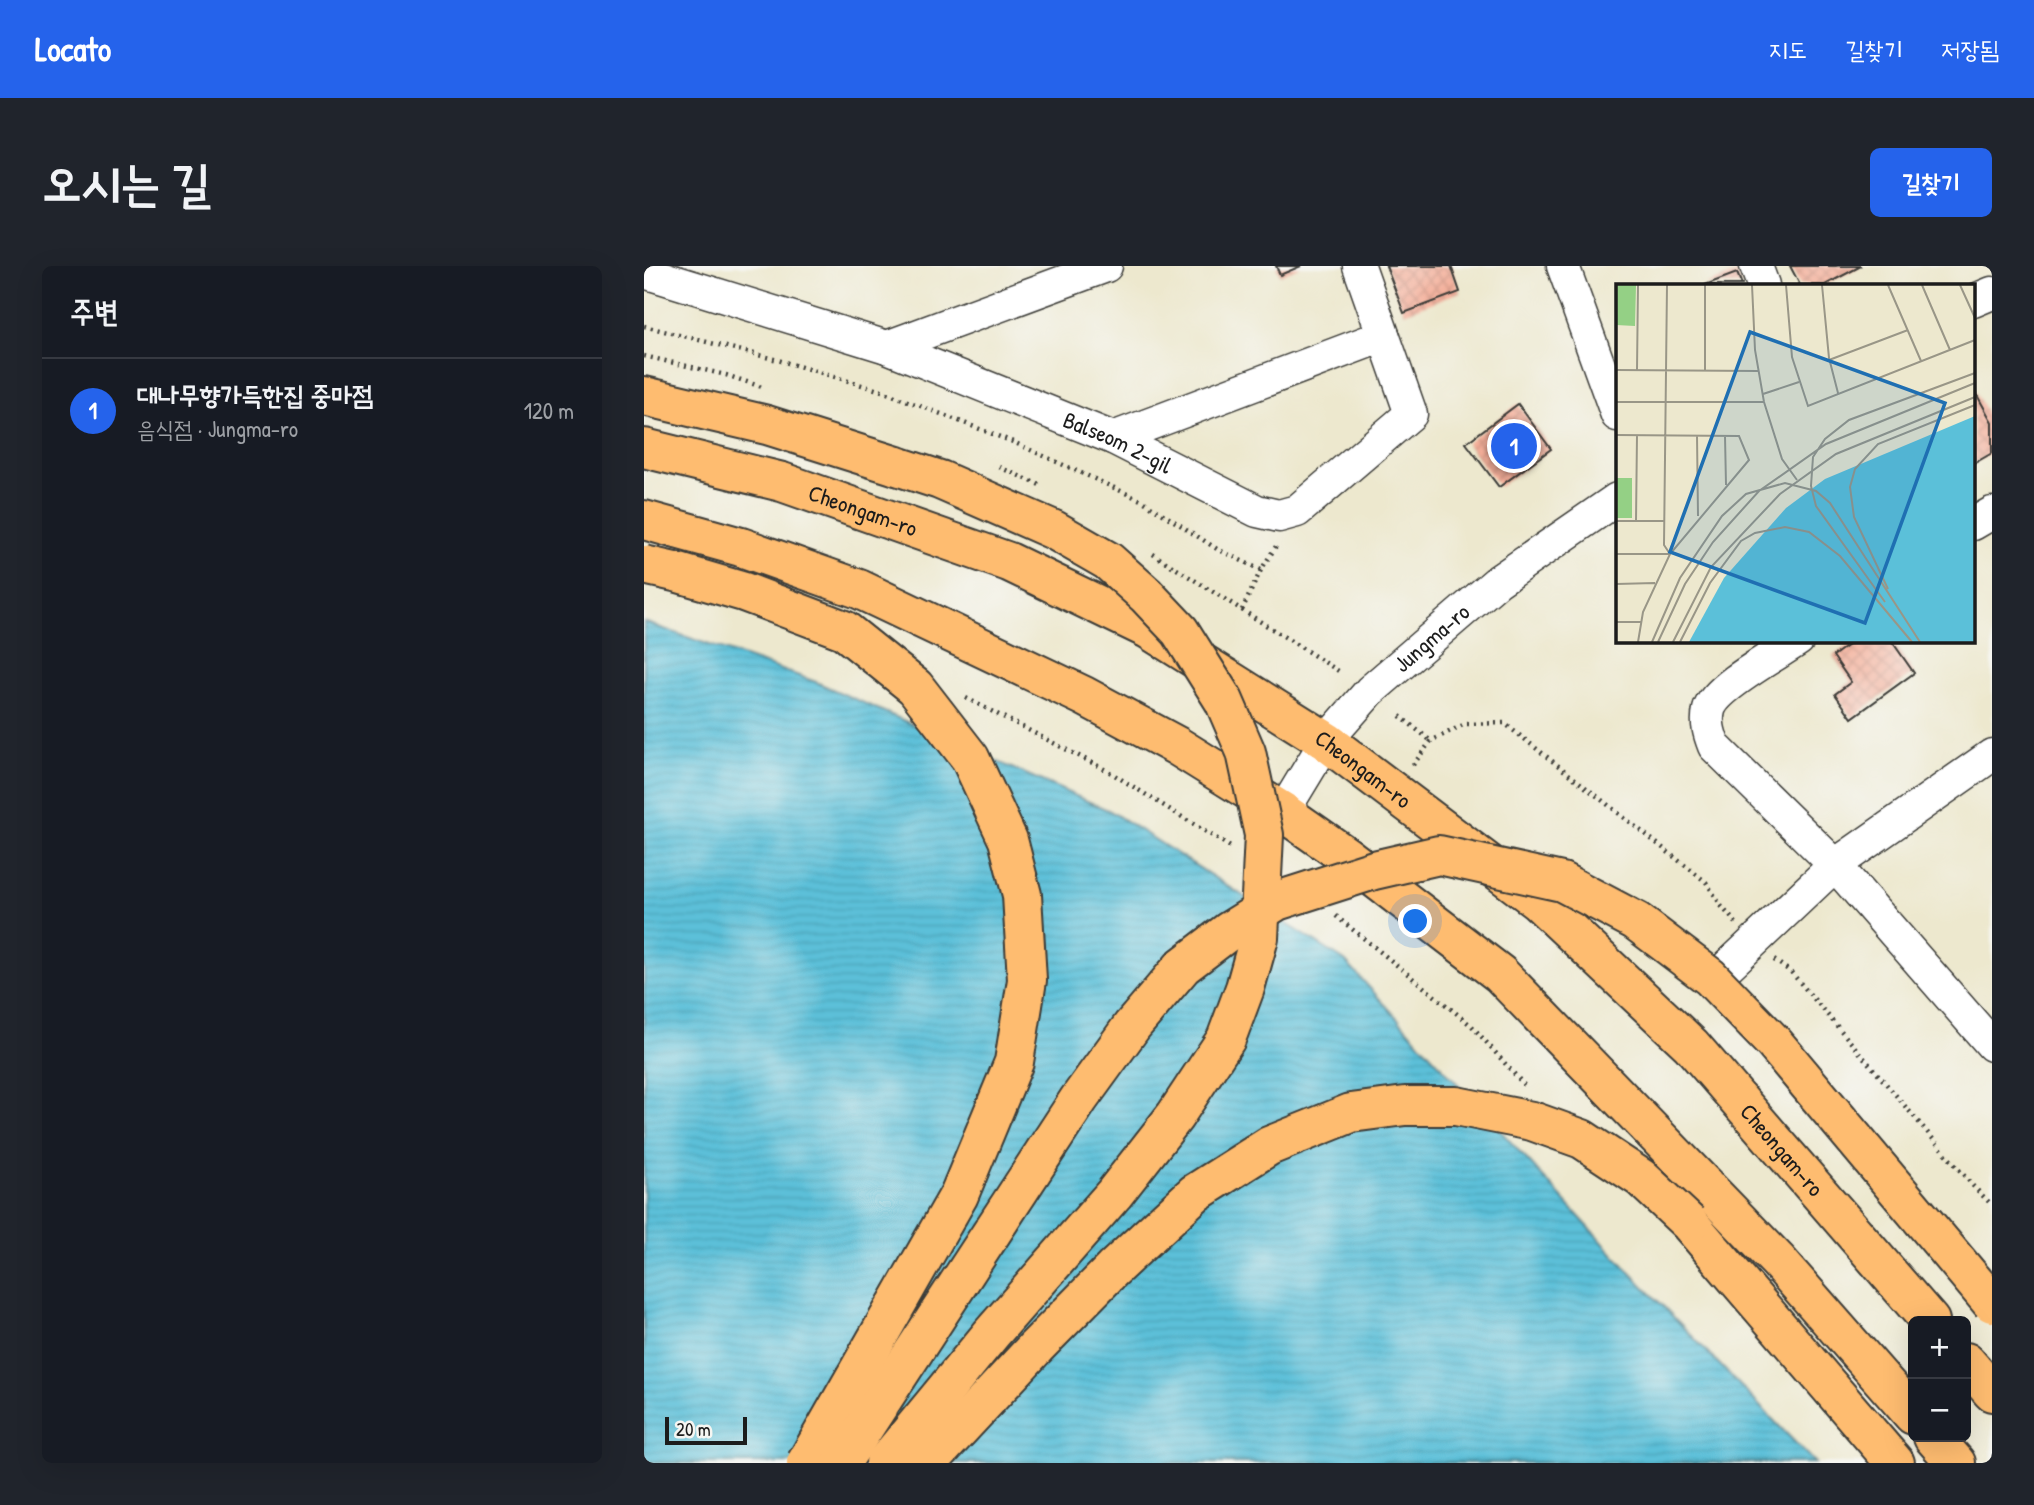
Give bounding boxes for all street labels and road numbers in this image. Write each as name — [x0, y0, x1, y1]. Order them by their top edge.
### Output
street label: Balseom 2-gil — [1059, 404, 1178, 481]
street label: Cheongam-ro — [804, 477, 922, 544]
street label: Jungma-ro — [1387, 596, 1476, 679]
street label: Cheongam-ro — [1309, 722, 1418, 815]
street label: Cheongam-ro — [1733, 1097, 1831, 1203]

